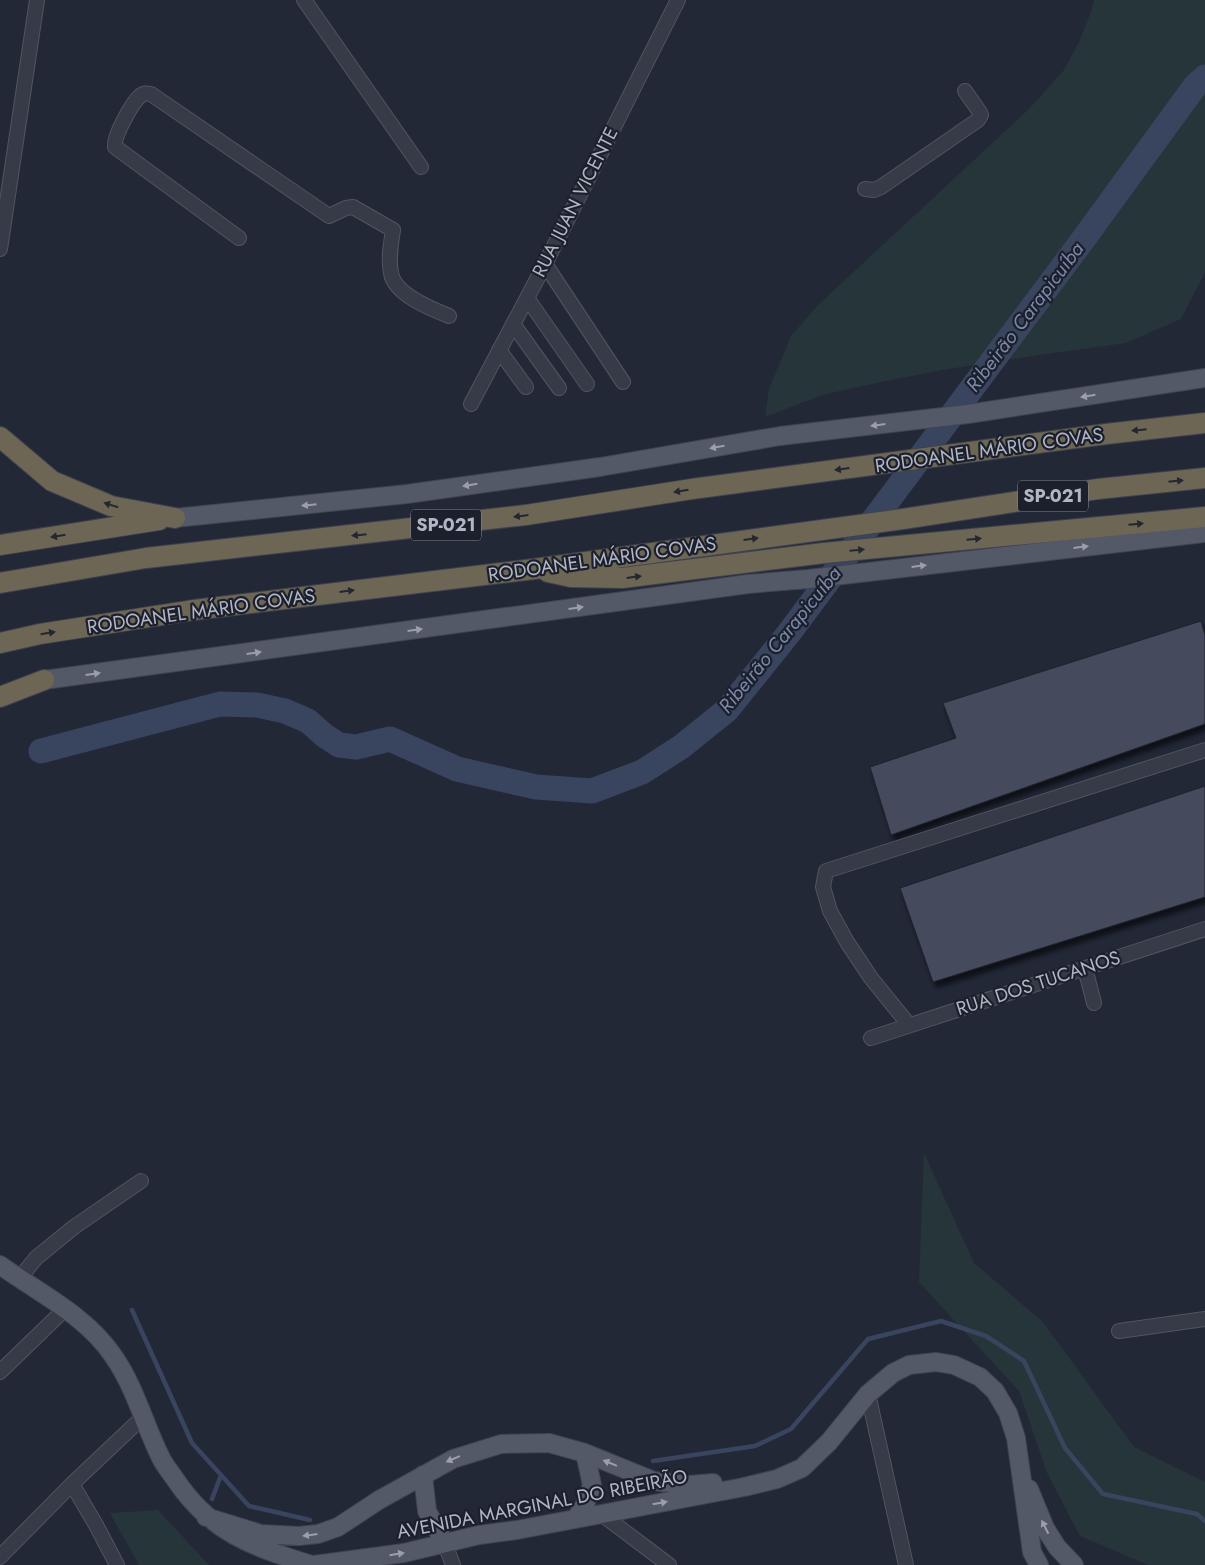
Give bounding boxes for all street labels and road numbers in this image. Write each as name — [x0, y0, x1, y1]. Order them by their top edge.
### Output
street label: RUA JUAN VICENTE — [526, 122, 624, 282]
street label: RODOANEL MÁRIO COVAS — [873, 421, 1105, 479]
road number: SP-021 — [1018, 481, 1088, 512]
road number: SP-021 — [411, 510, 481, 540]
street label: RODOANEL MÁRIO COVAS — [486, 530, 718, 588]
street label: RODOANEL MÁRIO COVAS — [85, 582, 317, 640]
street label: RUA DOS TUCANOS — [953, 944, 1123, 1022]
street label: AVENIDA MARGINAL DO RIBEIRÃO — [394, 1463, 690, 1545]

